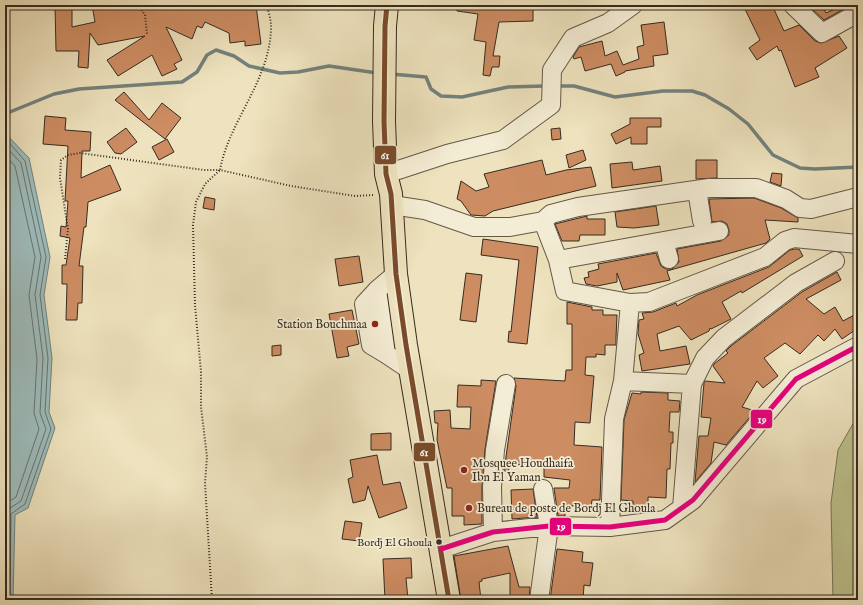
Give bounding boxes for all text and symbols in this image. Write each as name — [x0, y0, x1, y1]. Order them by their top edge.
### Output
line badge: 61 — [374, 145, 397, 165]
text: 61 — [381, 149, 389, 163]
place label: Station Bouchmaa — [277, 317, 368, 332]
marker: Station Bouchmaa — [370, 319, 380, 329]
line badge: 19 — [750, 409, 773, 429]
text: 19 — [758, 413, 767, 427]
line badge: 61 — [413, 442, 436, 462]
text: 61 — [420, 446, 428, 460]
place label: Mosquee Houdhaifa Ibn El Yaman — [472, 456, 574, 485]
marker: Mosquee Houdhaifa Ibn El Yaman — [459, 465, 469, 475]
place label: Bureau de poste de Bordj El Ghoula — [477, 501, 656, 517]
marker: Bureau de poste de Bordj El Ghoula — [464, 503, 474, 513]
line badge: 19 — [549, 517, 572, 536]
text: 19 — [557, 520, 566, 534]
place label: Bordj El Ghoula — [357, 536, 432, 550]
marker: Bordj El Ghoula — [434, 537, 444, 547]

